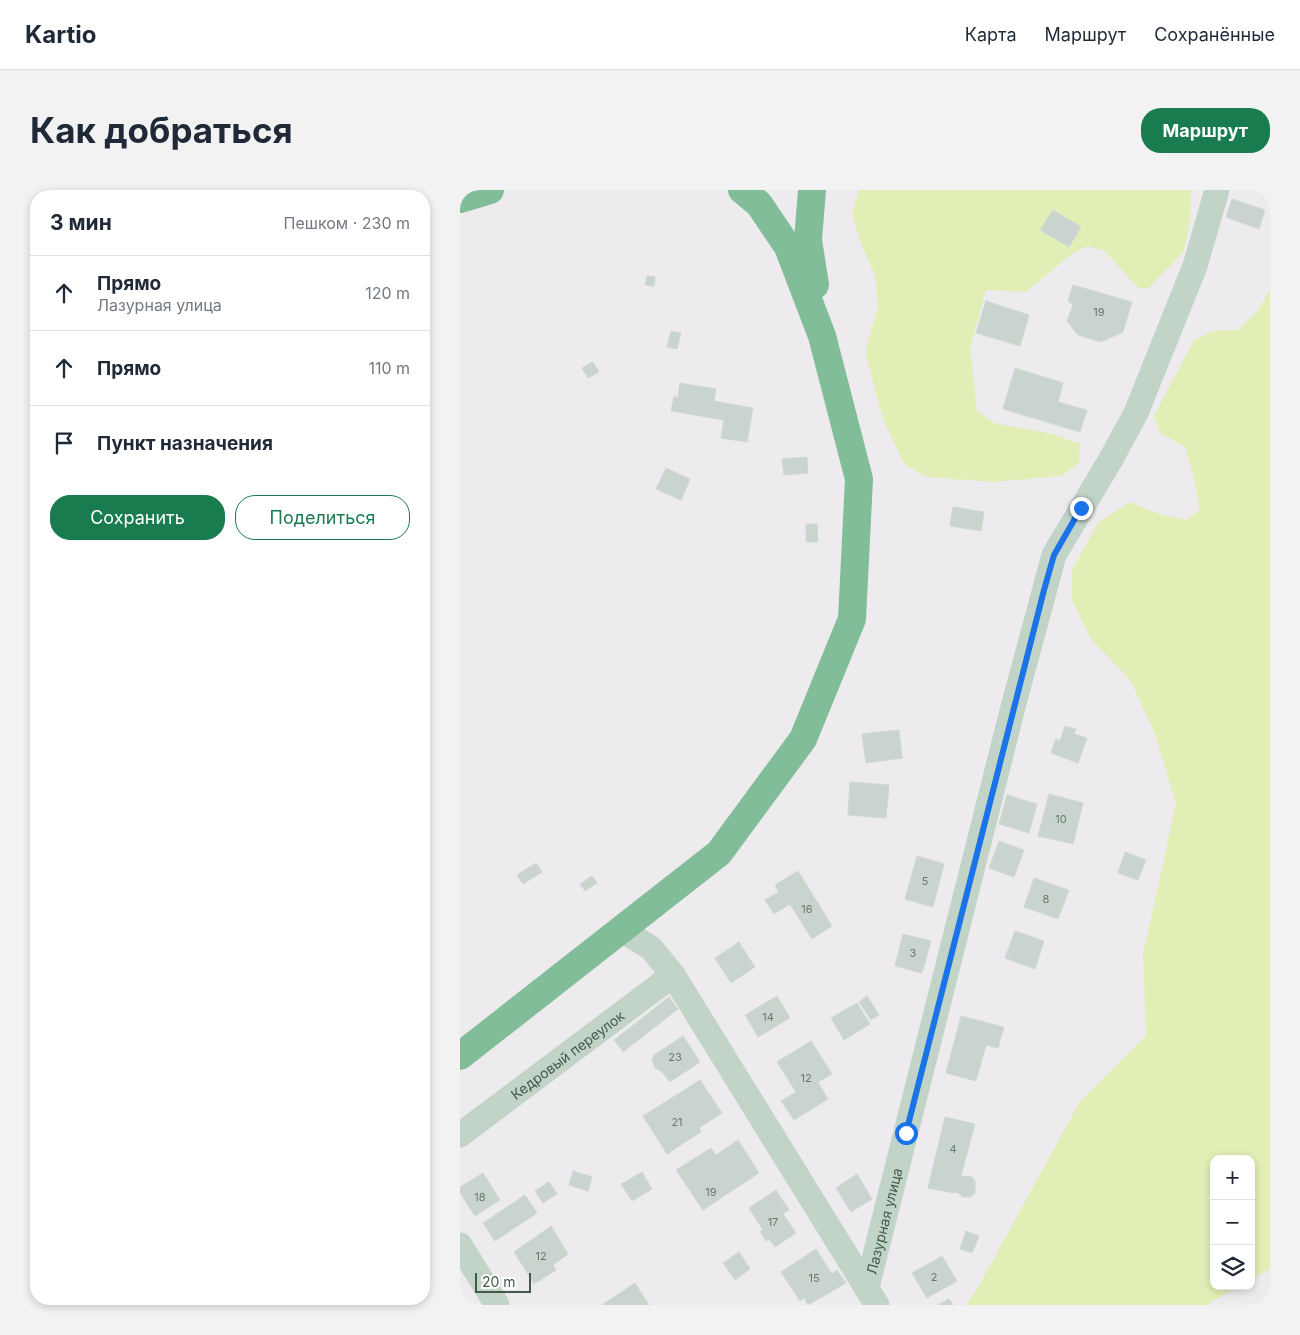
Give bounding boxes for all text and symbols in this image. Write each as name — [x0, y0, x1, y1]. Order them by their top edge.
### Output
text: Kartio — [25, 20, 96, 49]
text: Карта — [965, 24, 1017, 45]
text: Маршрут — [1045, 24, 1126, 45]
text: Сохранённые — [1154, 24, 1275, 45]
button: Маршрут — [1141, 108, 1270, 153]
text: Как добраться — [30, 109, 293, 151]
text: 3 мин — [50, 210, 112, 235]
text: Пешком · 230 m — [284, 213, 410, 233]
text: Прямо — [97, 272, 161, 295]
icon: ahead — [50, 279, 78, 307]
text: 120 m — [365, 283, 410, 303]
text: Лазурная улица — [97, 295, 222, 315]
house number: 19 — [1093, 305, 1105, 319]
icon: ahead — [50, 354, 78, 382]
text: Прямо — [97, 357, 161, 380]
text: 110 m — [368, 358, 410, 378]
icon: arrive — [50, 429, 78, 457]
text: Пункт назначения — [97, 432, 273, 455]
button: Сохранить — [50, 495, 225, 540]
button: Поделиться — [235, 495, 410, 540]
route end — [1070, 497, 1093, 520]
house number: 10 — [1055, 812, 1067, 826]
house number: 5 — [922, 874, 929, 888]
house number: 8 — [1043, 892, 1050, 906]
house number: 16 — [801, 902, 813, 916]
house number: 3 — [910, 946, 917, 960]
street label: Кедровый переулок — [507, 1006, 628, 1103]
house number: 14 — [762, 1010, 774, 1024]
house number: 23 — [668, 1050, 682, 1064]
house number: 12 — [800, 1071, 812, 1085]
house number: 21 — [671, 1115, 683, 1129]
route start — [895, 1122, 918, 1145]
house number: 4 — [949, 1142, 957, 1156]
map controls — [1210, 1155, 1255, 1290]
button: + — [1210, 1155, 1255, 1200]
street label: Лазурная улица — [862, 1166, 905, 1276]
house number: 19 — [705, 1185, 717, 1199]
house number: 18 — [474, 1190, 486, 1204]
button: − — [1210, 1200, 1255, 1245]
house number: 17 — [768, 1215, 778, 1229]
button: layers — [1210, 1245, 1255, 1290]
house number: 12 — [535, 1249, 547, 1263]
scale bar — [475, 1270, 531, 1293]
house number: 2 — [931, 1270, 937, 1284]
house number: 15 — [808, 1271, 820, 1285]
text: 20 m — [482, 1273, 516, 1290]

